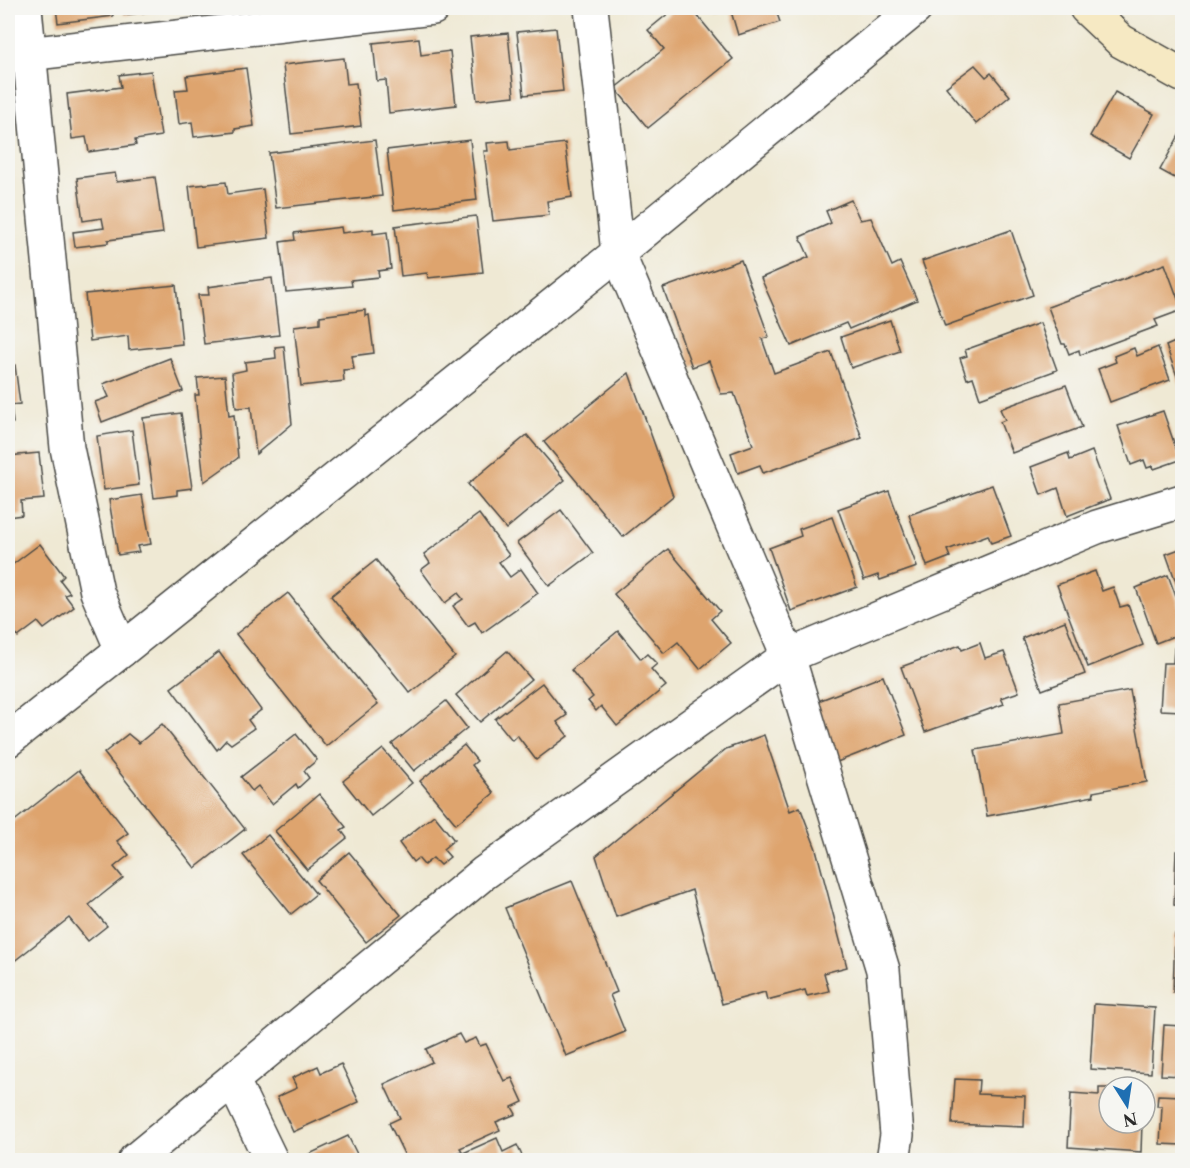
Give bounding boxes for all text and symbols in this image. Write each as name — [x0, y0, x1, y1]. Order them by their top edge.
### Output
north arrow — [1097, 1075, 1157, 1135]
text: N — [1121, 1108, 1139, 1131]

